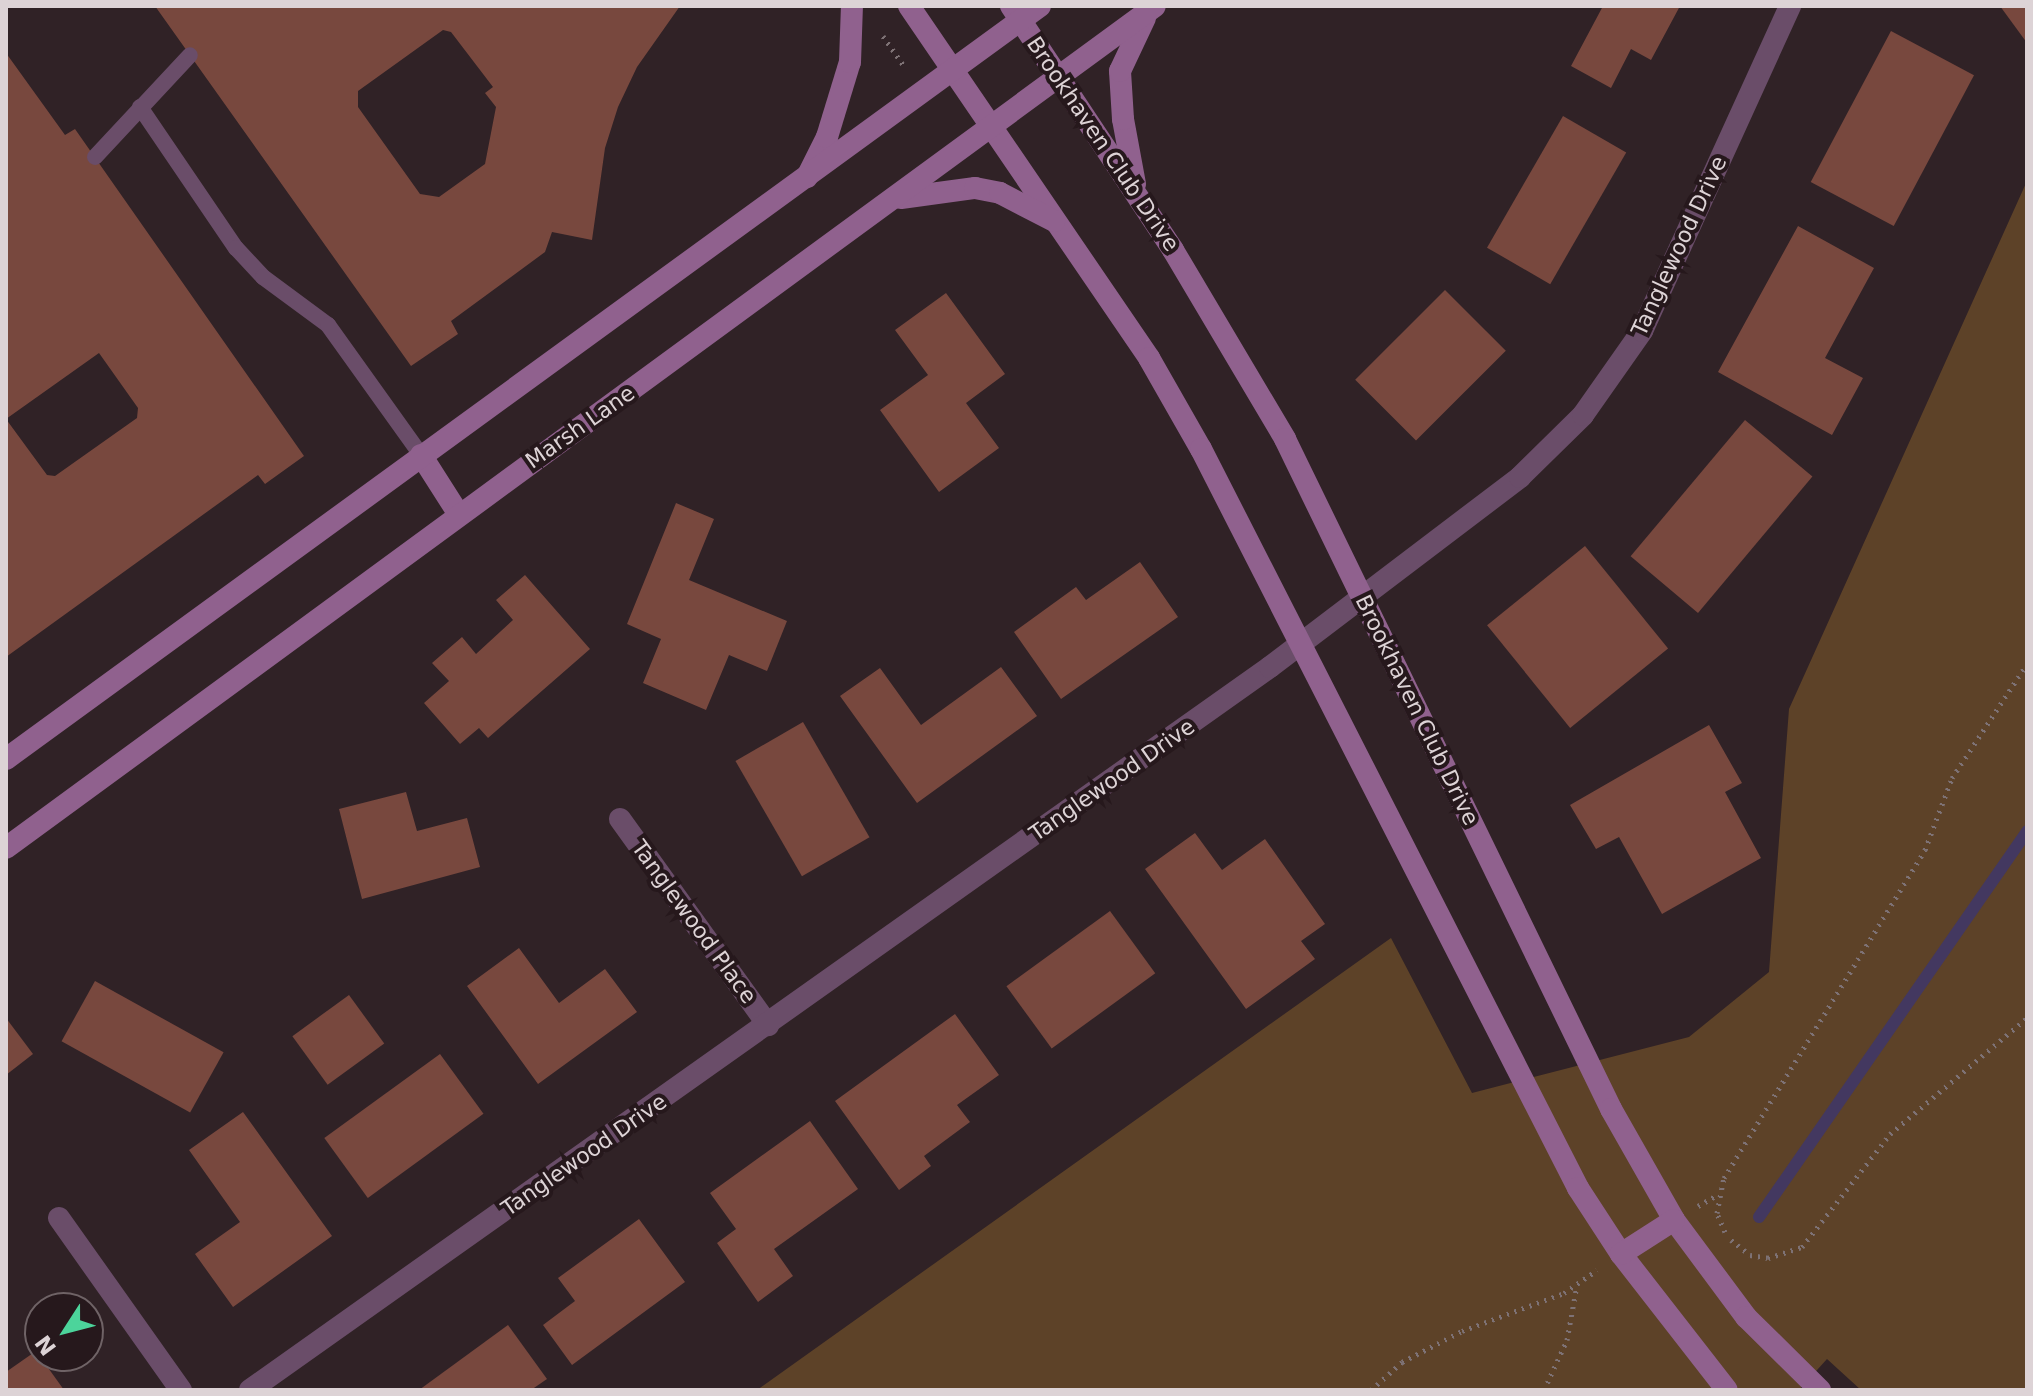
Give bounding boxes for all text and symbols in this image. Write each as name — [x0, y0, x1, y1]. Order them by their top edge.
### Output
street label: Brookhaven Club Drive — [1021, 32, 1185, 256]
street label: Tanglewood Drive — [1626, 152, 1732, 340]
street label: Marsh Lane — [520, 380, 640, 474]
street label: Brookhaven Club Drive — [1350, 590, 1484, 830]
street label: Tanglewood Drive — [1024, 713, 1200, 847]
street label: Tanglewood Place — [626, 835, 762, 1009]
street label: Tanglewood Drive — [496, 1088, 672, 1222]
north arrow — [24, 1292, 104, 1372]
text: N — [30, 1330, 61, 1360]

